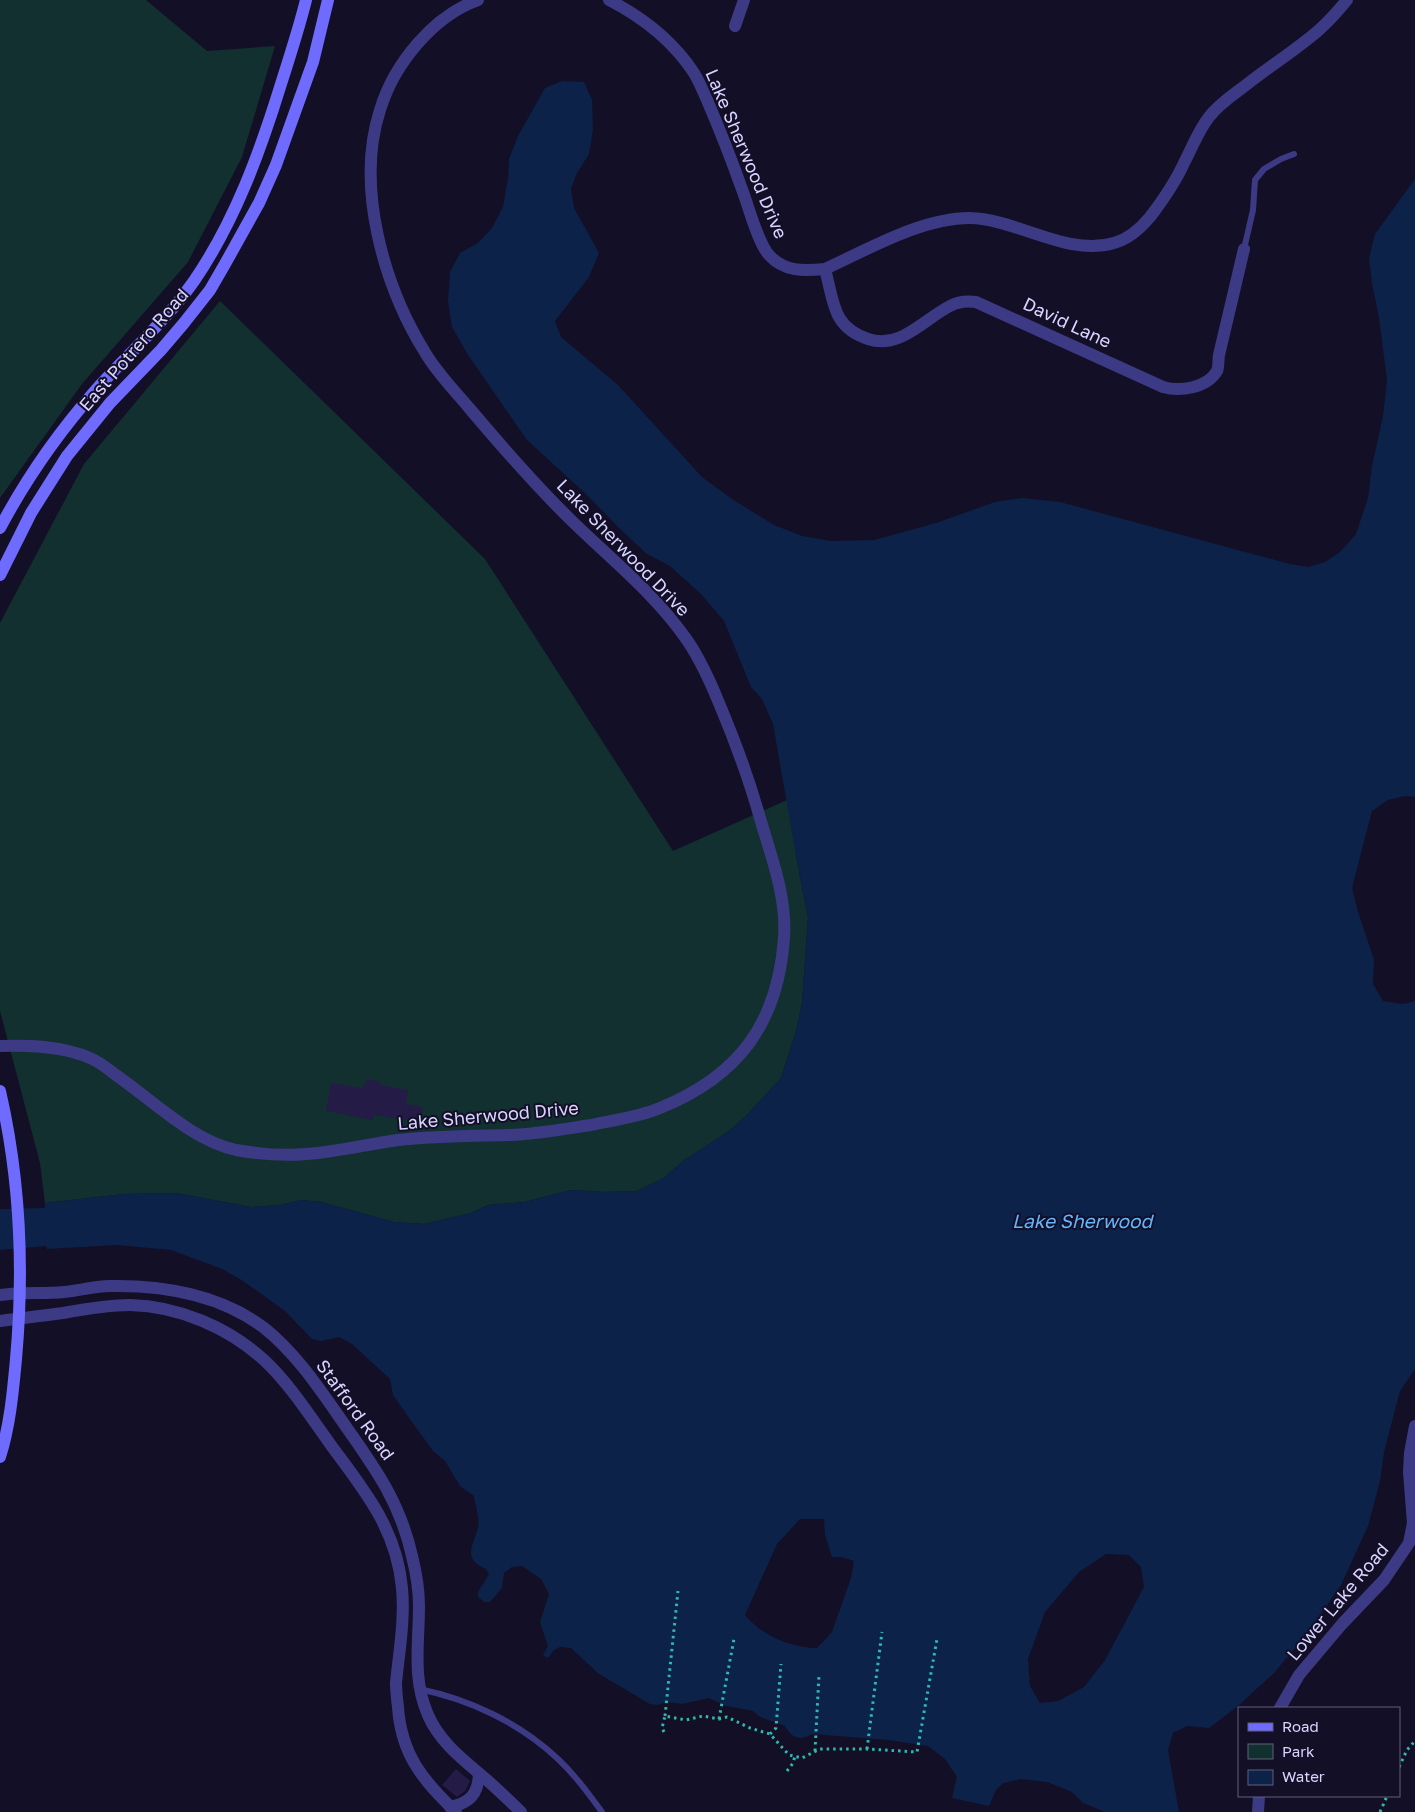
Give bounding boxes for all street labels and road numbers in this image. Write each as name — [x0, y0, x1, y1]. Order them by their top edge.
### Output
street label: Lake Sherwood Drive — [701, 66, 793, 242]
street label: East Potrero Road — [74, 284, 193, 415]
street label: David Lane — [1020, 292, 1115, 352]
street label: Lake Sherwood Drive — [553, 474, 695, 620]
street label: Lake Sherwood Drive — [396, 1096, 580, 1134]
street label: Stafford Road — [312, 1355, 400, 1464]
street label: Lower Lake Road — [1282, 1538, 1393, 1665]

